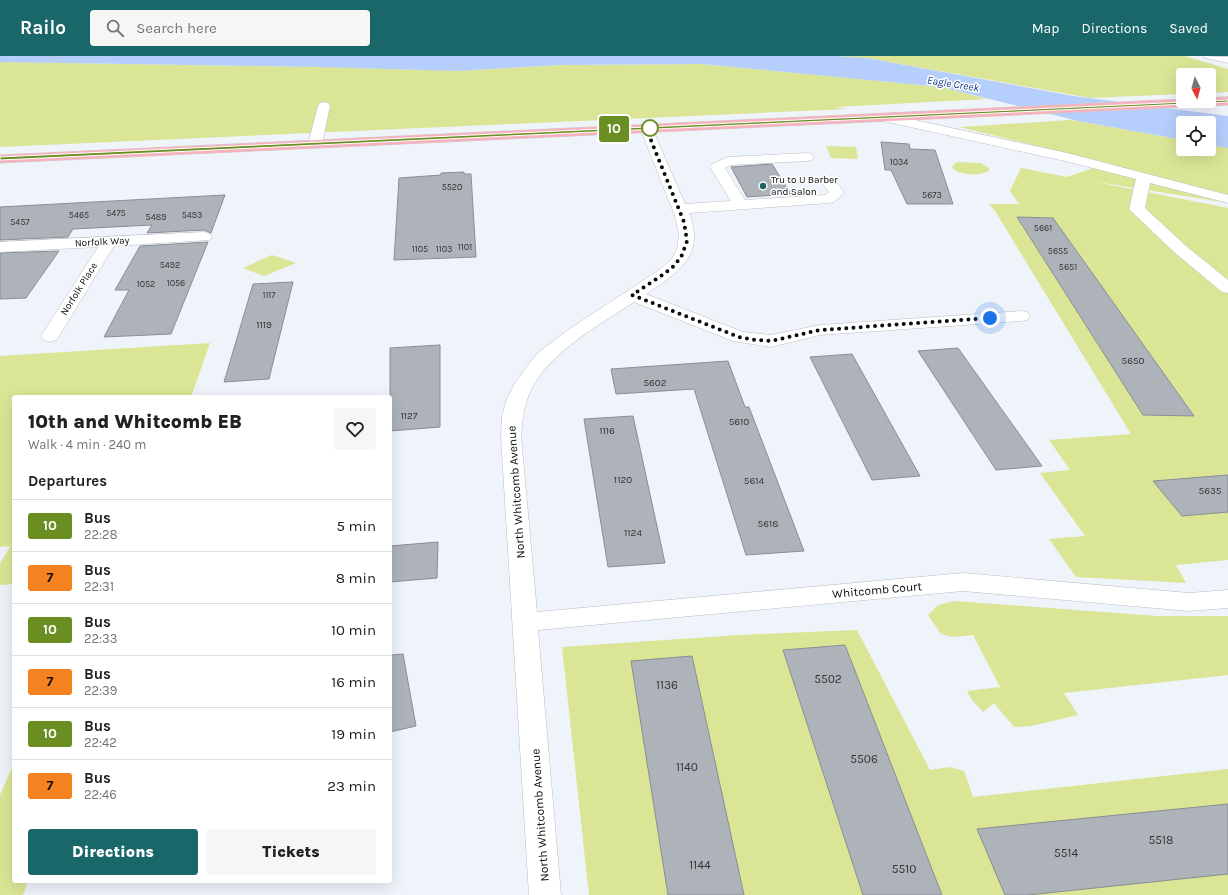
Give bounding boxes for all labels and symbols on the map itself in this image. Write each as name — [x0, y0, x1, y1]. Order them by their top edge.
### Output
north arrow — [1176, 68, 1216, 108]
water label: Eagle Creek — [926, 73, 980, 95]
line badge: 10 — [596, 116, 632, 142]
unlabelled marker — [641, 119, 659, 137]
house number: 1034 — [890, 157, 908, 167]
place label: Tru to U Barber and Salon — [771, 174, 838, 198]
marker: Tru to U Barber and Salon — [758, 181, 768, 191]
house number: 5520 — [442, 182, 462, 192]
house number: 5673 — [922, 190, 942, 200]
house number: 5475 — [106, 208, 126, 218]
house number: 5465 — [69, 210, 89, 220]
house number: 5493 — [182, 210, 202, 220]
house number: 5489 — [146, 212, 166, 222]
house number: 5457 — [10, 217, 30, 227]
house number: 5661 — [1034, 223, 1052, 233]
street label: Norfolk Way — [75, 235, 130, 249]
house number: 1101 — [458, 242, 472, 252]
house number: 1105 — [412, 244, 428, 254]
house number: 1103 — [436, 244, 452, 254]
house number: 5655 — [1048, 246, 1068, 256]
street label: Norfolk Place — [58, 260, 100, 318]
house number: 5492 — [160, 260, 180, 270]
house number: 5651 — [1059, 262, 1077, 272]
house number: 1056 — [167, 278, 185, 288]
house number: 1052 — [137, 279, 155, 289]
house number: 1117 — [262, 290, 276, 300]
your location — [980, 308, 1000, 328]
house number: 1119 — [256, 319, 272, 331]
house number: 5650 — [1122, 355, 1145, 367]
house number: 5602 — [643, 377, 667, 389]
house number: 1127 — [400, 410, 418, 422]
house number: 5610 — [729, 416, 749, 428]
street label: North Whitcomb Avenue — [504, 425, 528, 559]
house number: 1116 — [599, 425, 615, 437]
house number: 1120 — [614, 474, 632, 486]
house number: 5614 — [744, 475, 765, 487]
house number: 5635 — [1199, 485, 1222, 497]
house number: 5618 — [758, 518, 778, 530]
house number: 1124 — [624, 527, 642, 539]
street label: Whitcomb Court — [832, 579, 923, 601]
house number: 5502 — [814, 672, 842, 686]
house number: 1136 — [656, 678, 678, 692]
street label: North Whitcomb Avenue — [528, 748, 552, 882]
house number: 5506 — [850, 752, 878, 766]
house number: 1140 — [676, 760, 698, 774]
house number: 5518 — [1149, 833, 1173, 847]
house number: 5514 — [1054, 846, 1078, 860]
house number: 1144 — [689, 858, 711, 872]
house number: 5510 — [892, 862, 916, 876]

